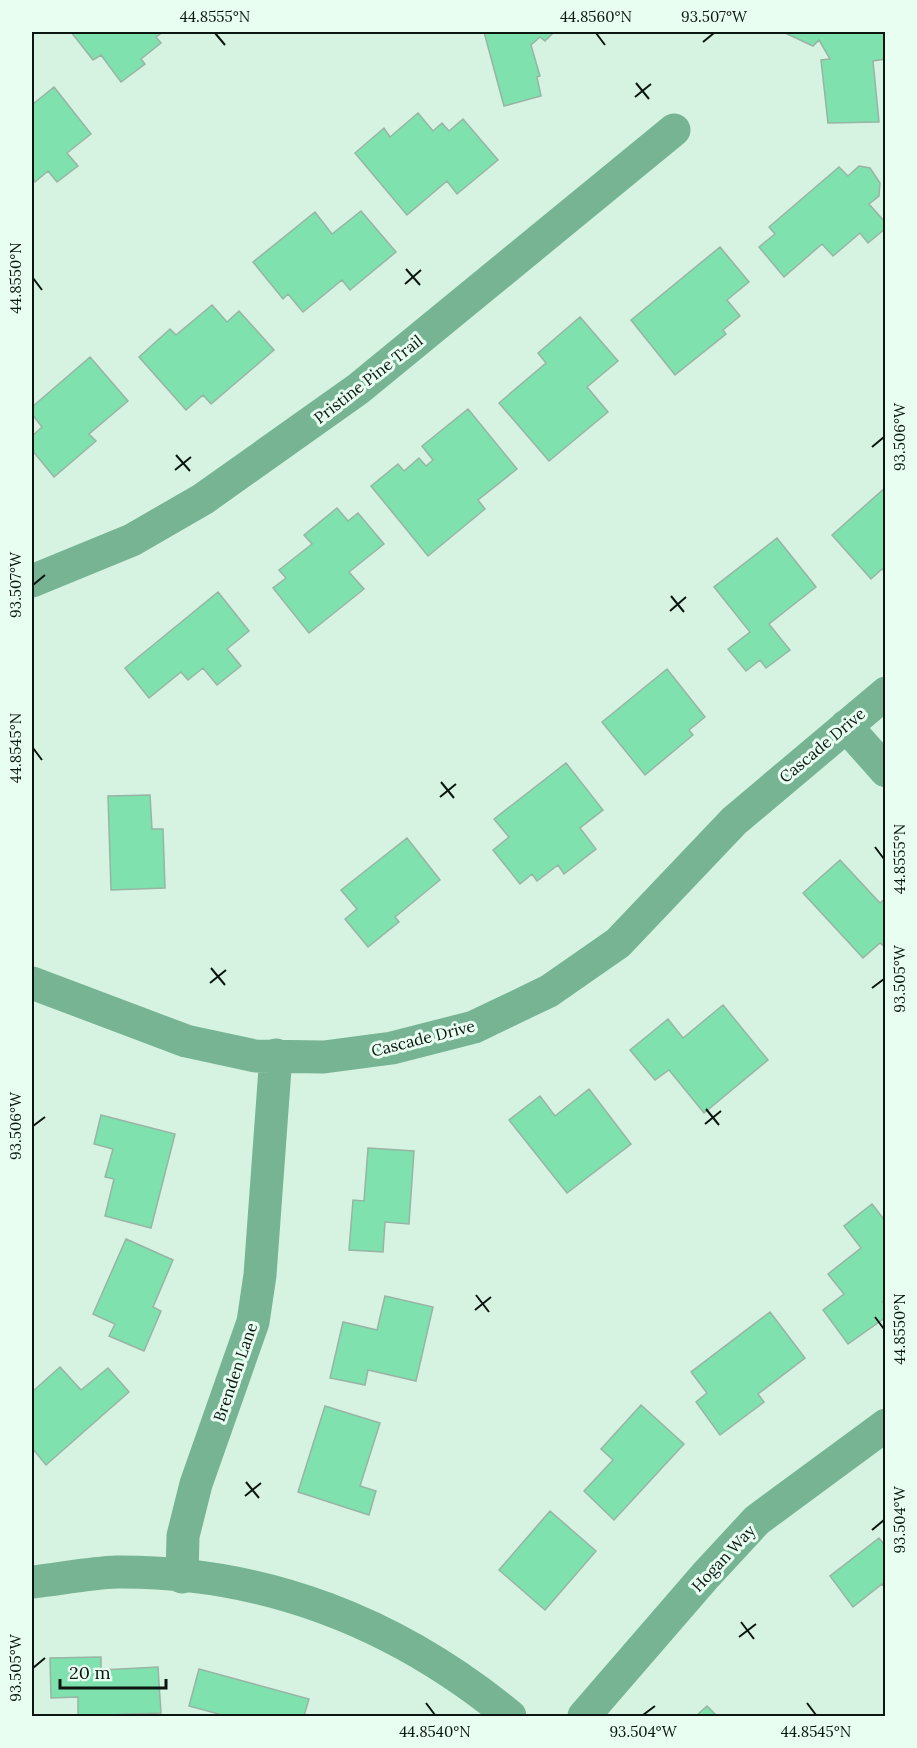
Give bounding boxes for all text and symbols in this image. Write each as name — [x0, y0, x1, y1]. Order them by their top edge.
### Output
text: 44.8555°N — [180, 7, 250, 26]
text: 44.8560°N — [560, 7, 632, 26]
text: 93.507°W — [681, 7, 748, 26]
text: 44.8550°N — [6, 242, 25, 314]
street label: Pristine Pine Trail — [310, 330, 426, 428]
text: 93.506°W — [890, 402, 909, 471]
text: 93.507°W — [6, 551, 25, 618]
street label: Cascade Drive — [775, 703, 869, 787]
text: 44.8545°N — [6, 713, 25, 783]
text: 44.8555°N — [890, 824, 909, 894]
text: 93.505°W — [890, 944, 909, 1013]
street label: Cascade Drive — [369, 1015, 477, 1061]
text: 93.506°W — [6, 1091, 25, 1160]
text: 44.8550°N — [890, 1293, 909, 1365]
street label: Brenden Lane — [209, 1320, 261, 1424]
text: 93.504°W — [890, 1485, 909, 1554]
street label: Hogan Way — [687, 1520, 759, 1596]
text: 93.505°W — [6, 1633, 25, 1702]
scale bar — [60, 1652, 166, 1690]
text: 20 m — [69, 1661, 111, 1684]
text: 44.8540°N — [399, 1722, 471, 1741]
text: 93.504°W — [609, 1722, 678, 1741]
text: 44.8545°N — [781, 1722, 851, 1741]

